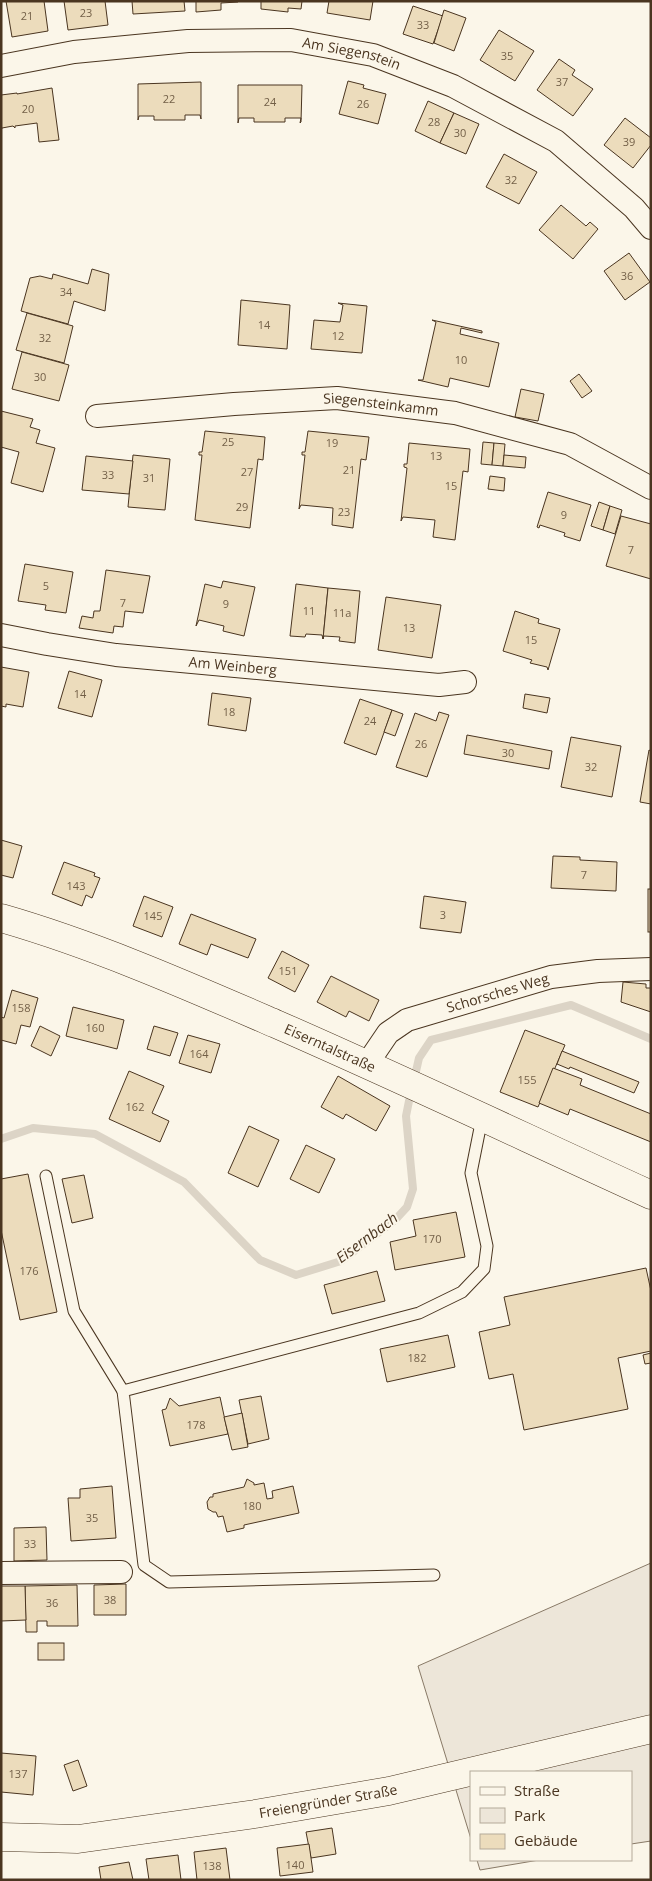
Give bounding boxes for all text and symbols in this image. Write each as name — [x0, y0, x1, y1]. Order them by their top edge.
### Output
house number: 23 — [80, 5, 92, 20]
house number: 21 — [21, 8, 33, 23]
house number: 33 — [417, 17, 429, 32]
street label: Am Siegenstein — [301, 32, 404, 74]
house number: 35 — [501, 48, 513, 63]
house number: 37 — [556, 74, 568, 89]
house number: 22 — [163, 91, 175, 106]
house number: 24 — [264, 94, 277, 109]
house number: 26 — [357, 96, 369, 111]
house number: 20 — [22, 101, 34, 116]
house number: 28 — [428, 114, 440, 129]
house number: 30 — [454, 125, 466, 140]
house number: 39 — [623, 134, 635, 149]
house number: 32 — [505, 172, 517, 187]
house number: 36 — [621, 268, 633, 283]
house number: 34 — [60, 284, 73, 299]
house number: 14 — [258, 317, 271, 332]
house number: 12 — [332, 328, 344, 343]
house number: 32 — [39, 330, 51, 345]
house number: 10 — [455, 352, 467, 367]
house number: 30 — [34, 369, 46, 384]
street label: Siegensteinkamm — [323, 388, 440, 420]
house number: 25 — [222, 434, 234, 449]
house number: 19 — [326, 435, 338, 450]
house number: 13 — [430, 448, 442, 463]
house number: 21 — [343, 462, 355, 477]
house number: 27 — [241, 464, 253, 479]
house number: 33 — [102, 467, 114, 482]
house number: 31 — [143, 470, 155, 485]
house number: 15 — [445, 478, 457, 493]
house number: 29 — [236, 499, 248, 514]
house number: 23 — [338, 504, 350, 519]
house number: 9 — [561, 507, 567, 522]
house number: 7 — [628, 542, 634, 557]
house number: 5 — [43, 578, 49, 593]
house number: 7 — [120, 595, 126, 610]
house number: 9 — [223, 596, 229, 611]
house number: 11 — [303, 603, 315, 618]
house number: 11a — [333, 605, 351, 620]
house number: 13 — [403, 620, 415, 635]
house number: 15 — [525, 632, 537, 647]
street label: Am Weinberg — [188, 652, 278, 679]
house number: 14 — [74, 686, 87, 701]
house number: 18 — [223, 704, 235, 719]
house number: 24 — [364, 713, 377, 728]
house number: 26 — [415, 736, 427, 751]
house number: 30 — [502, 745, 514, 760]
house number: 32 — [585, 759, 597, 774]
house number: 7 — [581, 867, 587, 882]
house number: 143 — [67, 878, 85, 893]
house number: 3 — [440, 907, 446, 922]
house number: 145 — [144, 908, 162, 923]
house number: 151 — [279, 963, 297, 978]
street label: Schorsches Weg — [444, 968, 551, 1017]
house number: 158 — [12, 1000, 30, 1015]
street label: Eiserntalstraße — [281, 1019, 379, 1076]
house number: 160 — [86, 1020, 104, 1035]
house number: 164 — [190, 1046, 209, 1061]
house number: 155 — [518, 1072, 536, 1087]
house number: 162 — [126, 1099, 144, 1114]
water label: Eisernbach — [331, 1207, 401, 1267]
house number: 170 — [423, 1231, 441, 1246]
house number: 176 — [20, 1263, 38, 1278]
house number: 182 — [408, 1350, 426, 1365]
house number: 178 — [187, 1417, 205, 1432]
house number: 180 — [243, 1498, 261, 1513]
house number: 35 — [86, 1510, 98, 1525]
house number: 33 — [24, 1536, 36, 1551]
house number: 38 — [104, 1592, 116, 1607]
house number: 36 — [46, 1595, 58, 1610]
house number: 137 — [9, 1766, 27, 1781]
legend — [470, 1771, 632, 1861]
street label: Freiengründer Straße — [257, 1779, 399, 1822]
text: Straße — [514, 1780, 560, 1800]
text: Park — [514, 1805, 545, 1825]
text: Gebäude — [514, 1830, 578, 1850]
house number: 140 — [286, 1857, 304, 1872]
house number: 138 — [203, 1858, 221, 1873]

